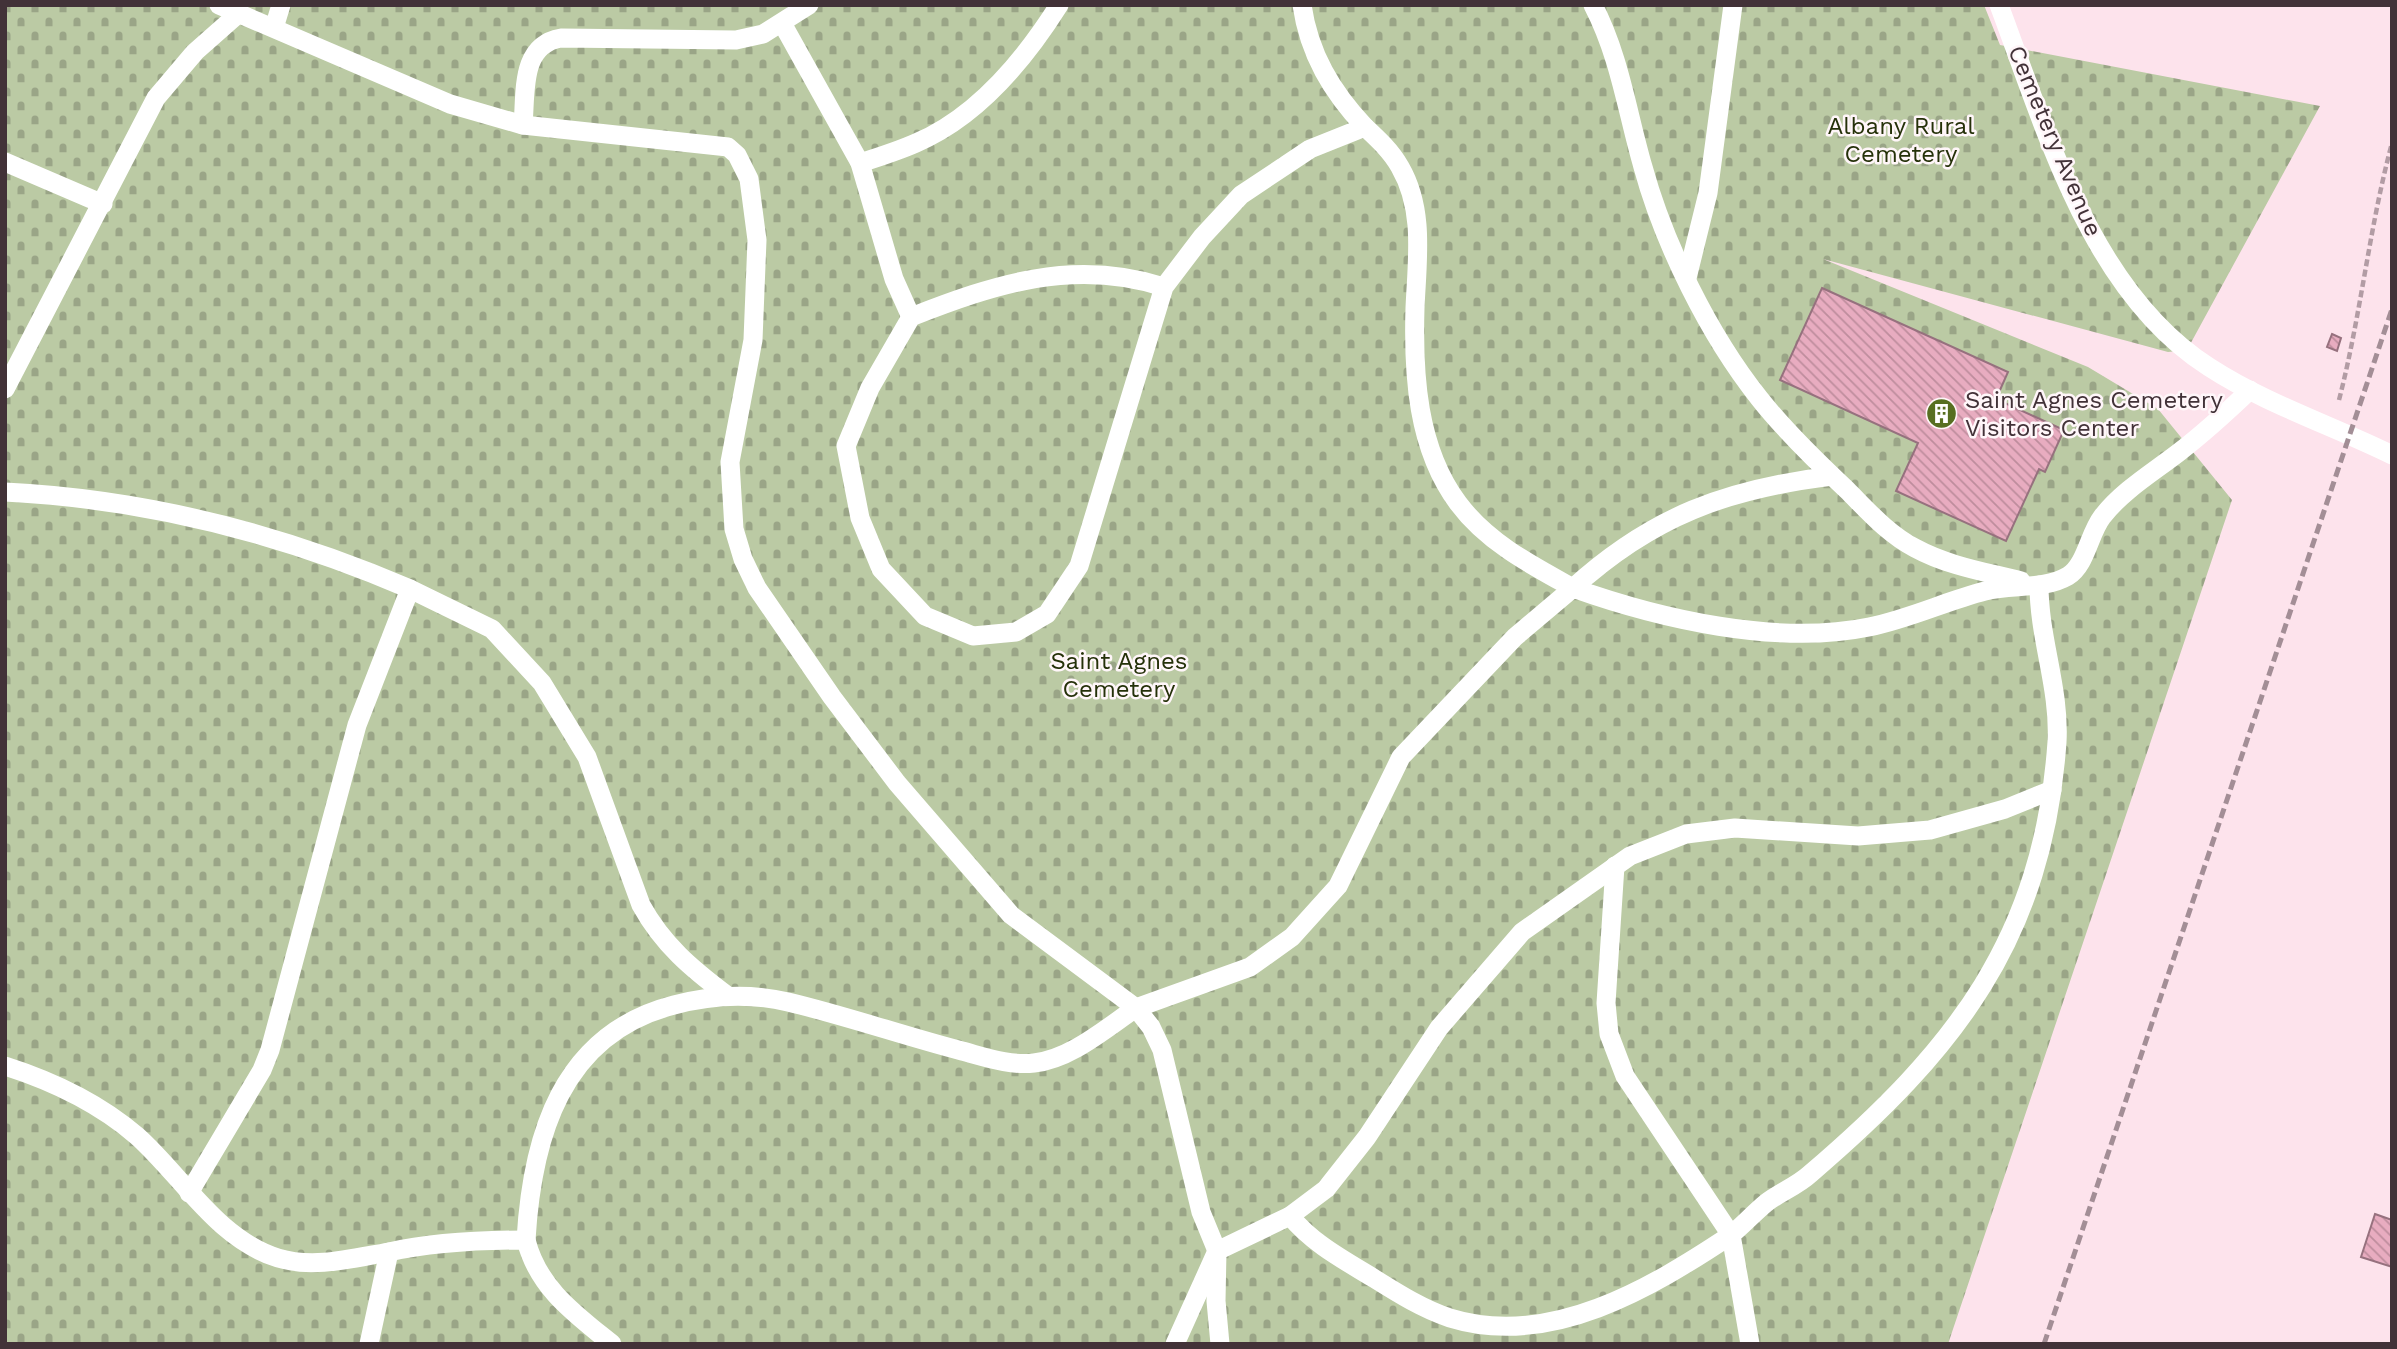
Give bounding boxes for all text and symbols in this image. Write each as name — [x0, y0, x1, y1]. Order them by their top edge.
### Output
street label: Cemetery Avenue — [2002, 42, 2108, 240]
park label: Albany Rural Cemetery — [1827, 112, 1975, 168]
place label: Saint Agnes Cemetery Visitors Center — [1965, 386, 2224, 442]
building icon: Saint Agnes Cemetery Visitors Center — [1925, 397, 1959, 431]
park label: Saint Agnes Cemetery — [1050, 647, 1188, 703]

